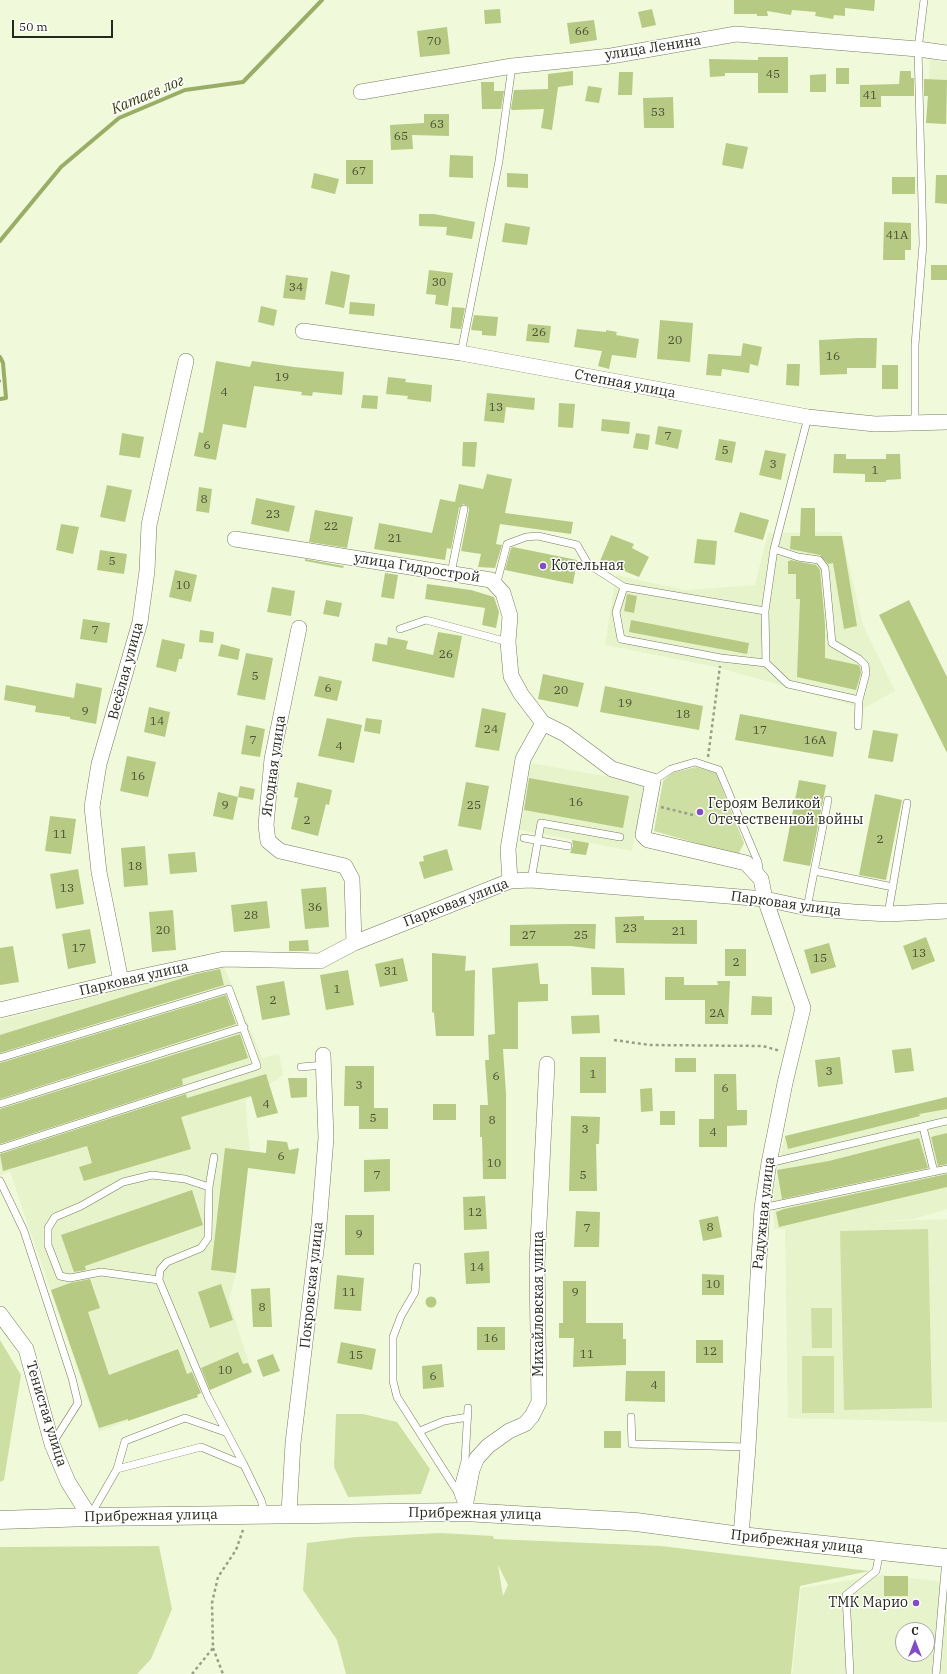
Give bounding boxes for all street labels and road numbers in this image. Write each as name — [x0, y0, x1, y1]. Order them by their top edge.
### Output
street label: улица Ленина — [604, 32, 702, 64]
street label: Степная улица — [573, 366, 677, 402]
street label: улица Гидрострой — [353, 550, 481, 586]
street label: Весёлая улица — [105, 620, 147, 722]
street label: Ягодная улица — [259, 714, 289, 818]
street label: Парковая улица — [401, 875, 511, 931]
street label: Парковая улица — [730, 888, 842, 920]
street label: Парковая улица — [78, 958, 190, 1000]
street label: Радужная улица — [750, 1156, 778, 1270]
street label: Покровская улица — [297, 1221, 327, 1349]
street label: Михайловская улица — [531, 1231, 547, 1377]
street label: Тенистая улица — [22, 1359, 70, 1469]
street label: Прибрежная улица — [408, 1504, 542, 1524]
street label: Прибрежная улица — [84, 1506, 218, 1526]
street label: Прибрежная улица — [730, 1527, 864, 1557]

